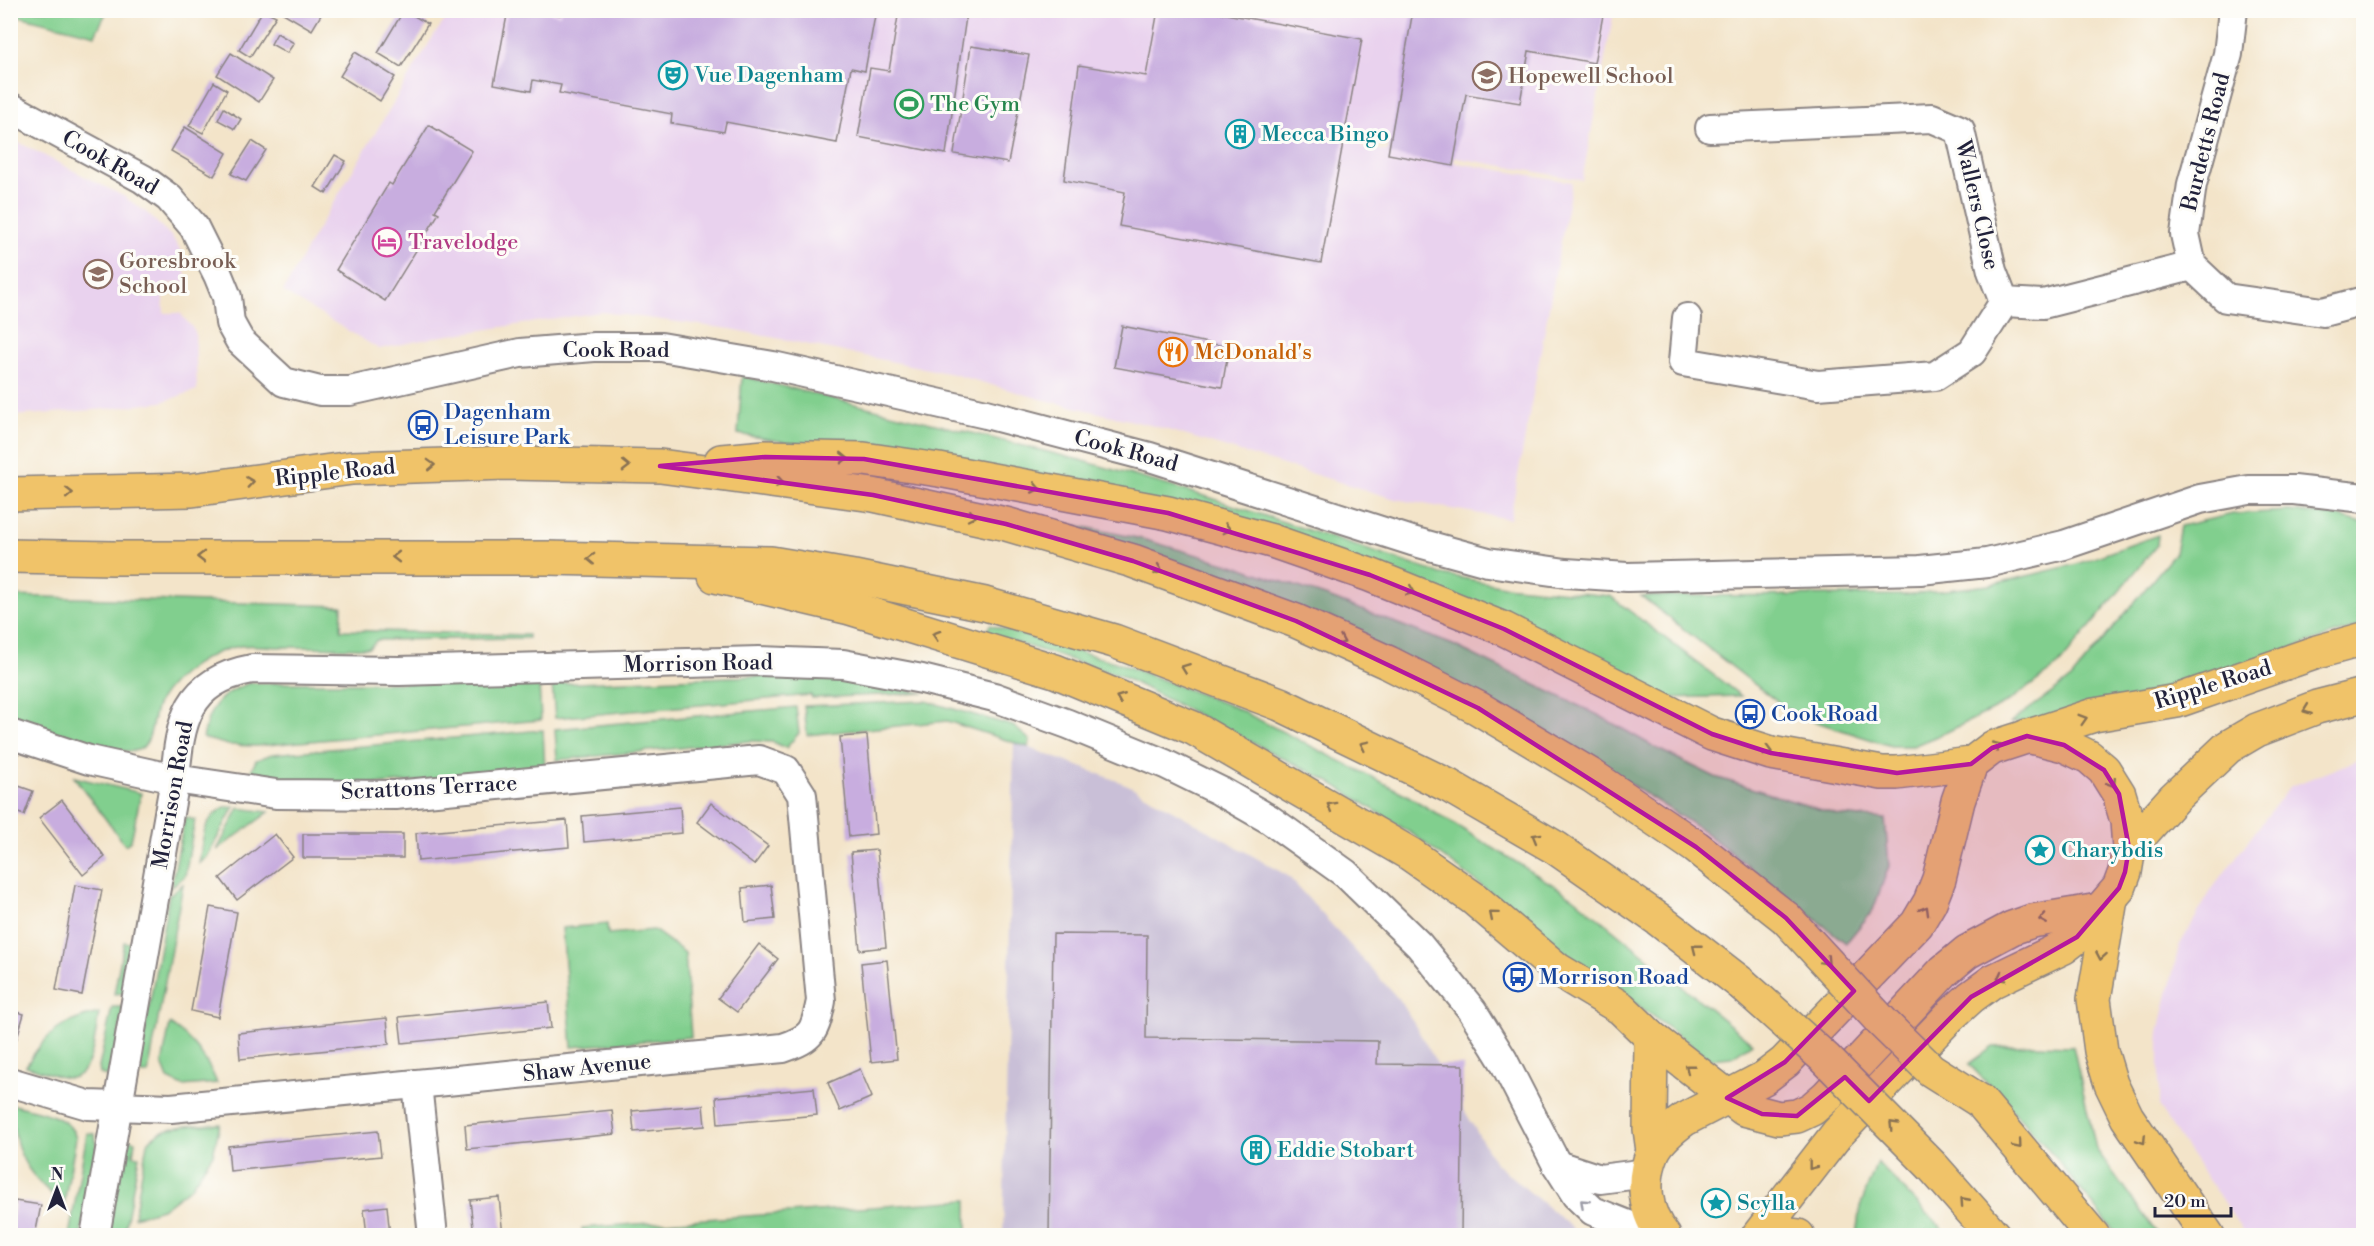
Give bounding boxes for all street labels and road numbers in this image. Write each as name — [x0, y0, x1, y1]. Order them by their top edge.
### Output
street label: Burdetts Road — [2176, 69, 2236, 215]
street label: Cook Road — [57, 125, 163, 202]
street label: Wallers Close — [1949, 137, 2005, 272]
street label: Cook Road — [563, 337, 670, 364]
street label: Cook Road — [1071, 424, 1182, 478]
street label: Ripple Road — [273, 453, 397, 493]
street label: Morrison Road — [623, 649, 774, 679]
street label: Ripple Road — [2151, 654, 2275, 716]
street label: Morrison Road — [147, 718, 199, 871]
street label: Scrattons Terrace — [340, 770, 518, 806]
street label: Shaw Avenue — [521, 1048, 653, 1088]

